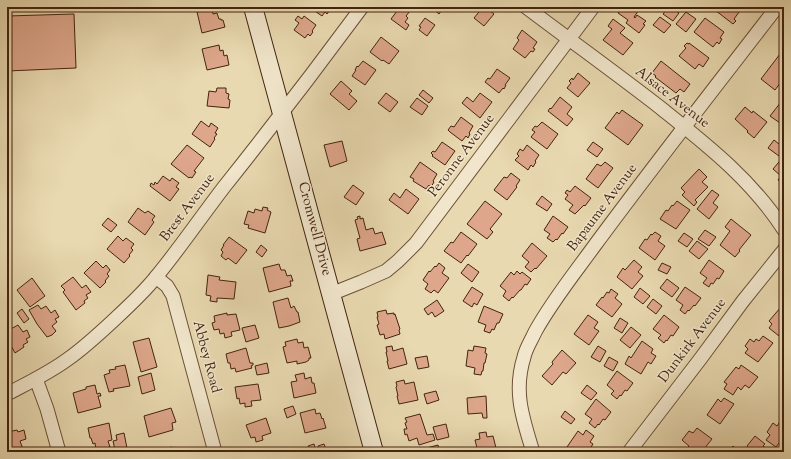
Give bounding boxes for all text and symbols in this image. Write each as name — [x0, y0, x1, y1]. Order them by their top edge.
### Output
street label: Alsace Avenue — [631, 63, 713, 133]
street label: Peronne Avenue — [424, 110, 500, 202]
street label: Bapaume Avenue — [563, 160, 643, 256]
street label: Brest Avenue — [156, 170, 220, 246]
street label: Cromwell Drive — [292, 180, 336, 278]
street label: Dunkirk Avenue — [654, 294, 732, 388]
street label: Abbey Road — [187, 319, 225, 395]

